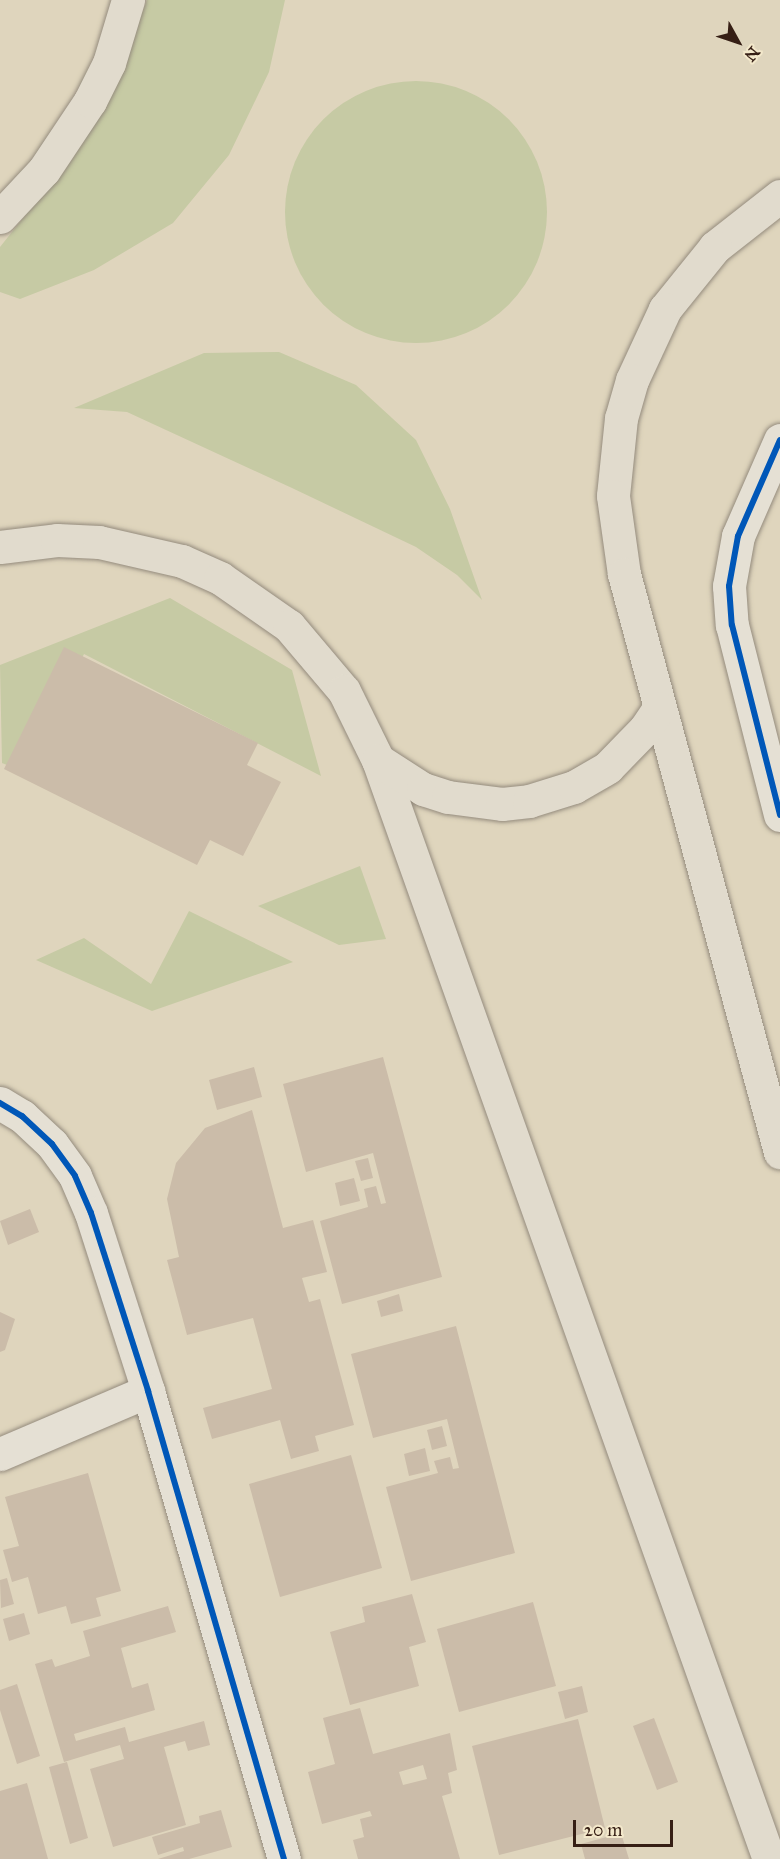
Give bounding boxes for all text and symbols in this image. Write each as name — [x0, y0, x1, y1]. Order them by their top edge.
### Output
north arrow — [708, 12, 768, 72]
text: N — [741, 43, 764, 65]
scale bar — [576, 1808, 676, 1846]
text: 20 m — [584, 1819, 622, 1841]

